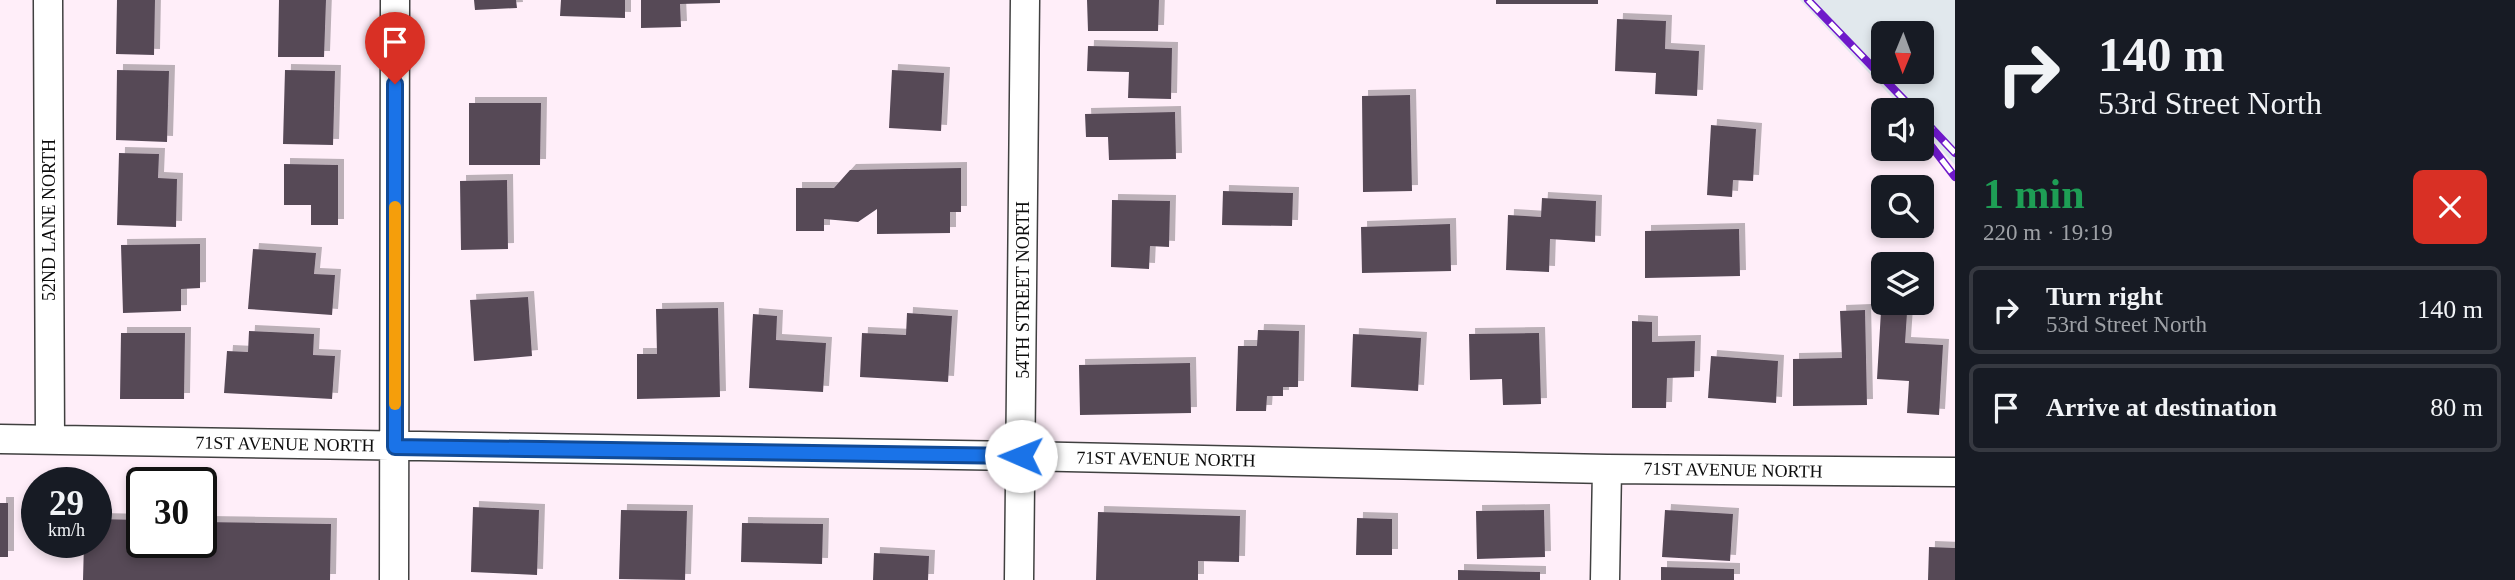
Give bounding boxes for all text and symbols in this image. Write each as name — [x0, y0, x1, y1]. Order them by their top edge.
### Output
pin — [365, 12.0, 425, 84]
north arrow — [1871, 21, 1934, 84]
map controls — [1871, 21, 1934, 315]
icon: arrive — [376, 23, 414, 61]
text: 140 m — [2098, 27, 2225, 82]
icon: right — [1983, 28, 2074, 119]
text: 53rd Street North — [2098, 85, 2322, 121]
button: sound — [1871, 98, 1934, 161]
street label: 52ND LANE NORTH — [39, 139, 59, 301]
button: close — [2413, 170, 2487, 244]
text: 1 min — [1983, 171, 2085, 217]
button: search — [1871, 175, 1934, 238]
street label: 54TH STREET NORTH — [1013, 201, 1033, 379]
text: 220 m · 19:19 — [1983, 220, 2113, 245]
button: layers — [1871, 252, 1934, 315]
text: Turn right — [2046, 282, 2163, 311]
icon: right — [1987, 291, 2025, 329]
text: 140 m — [2417, 295, 2483, 324]
text: 53rd Street North — [2046, 312, 2207, 337]
icon: arrive — [1987, 389, 2025, 427]
text: Arrive at destination — [2046, 393, 2277, 422]
text: 80 m — [2430, 393, 2483, 422]
position arrow — [984, 419, 1058, 493]
street label: 71ST AVENUE NORTH — [195, 432, 375, 456]
street label: 71ST AVENUE NORTH — [1076, 447, 1256, 471]
street label: 71ST AVENUE NORTH — [1643, 458, 1823, 482]
speed limit sign: 30 — [126, 467, 217, 558]
text: 29 — [49, 484, 84, 523]
text: km/h — [48, 520, 85, 540]

